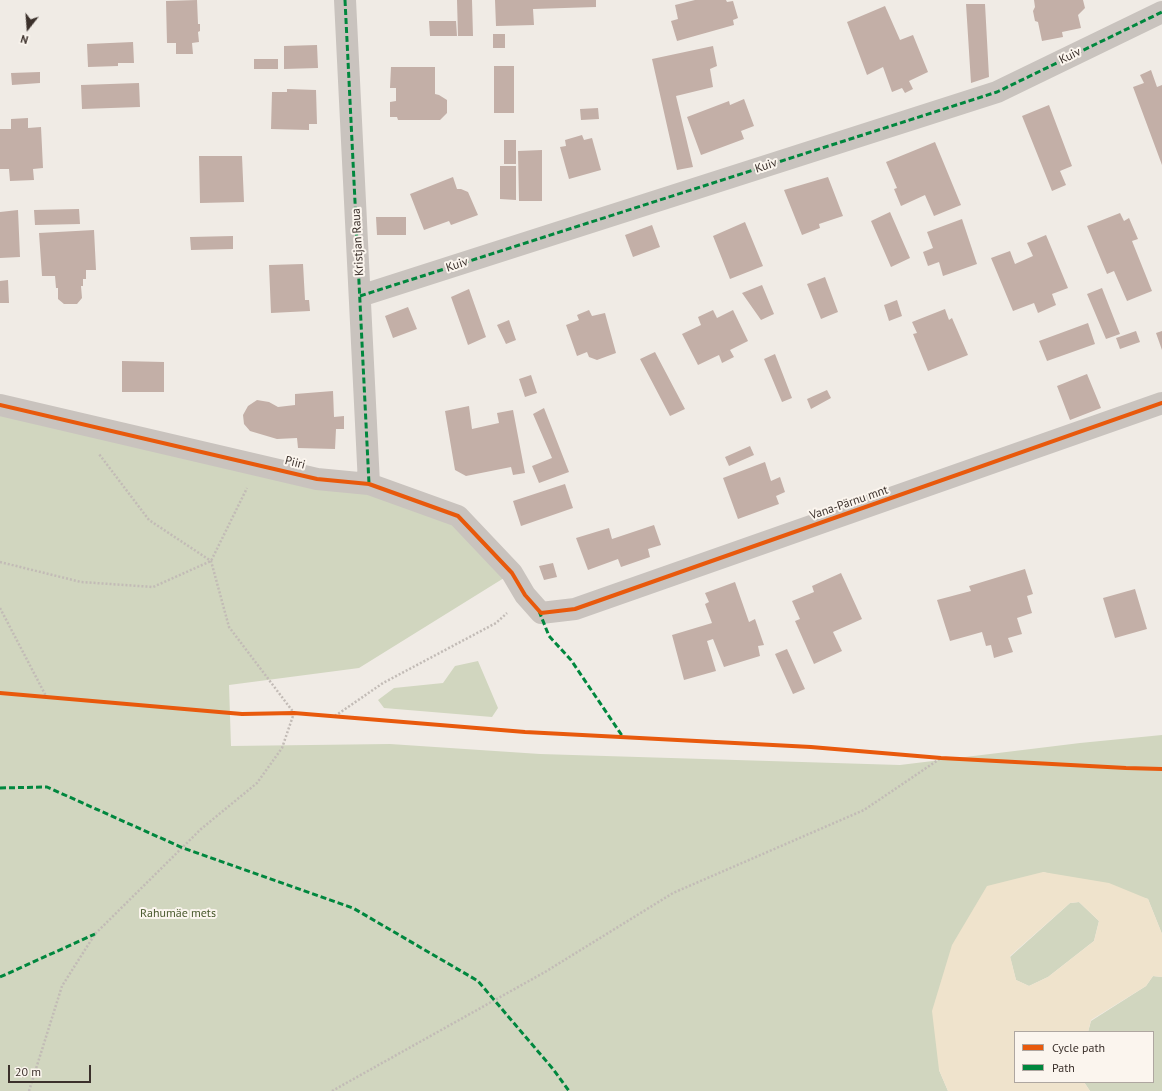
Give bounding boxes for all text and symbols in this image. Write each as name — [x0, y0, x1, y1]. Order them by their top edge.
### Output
north arrow — [8, 8, 48, 48]
text: N — [19, 32, 30, 47]
street label: Kuiv — [1057, 45, 1083, 67]
street label: Kuiv — [753, 156, 779, 176]
street label: Kristjan Raua — [349, 208, 367, 276]
street label: Kuiv — [444, 255, 470, 275]
street label: Piiri — [283, 454, 307, 472]
street label: Vana-Pärnu mnt — [808, 483, 890, 523]
park label: Rahumäe mets — [140, 907, 216, 921]
legend — [1014, 1031, 1154, 1083]
text: Cycle path — [1052, 1040, 1105, 1055]
scale bar — [10, 1057, 93, 1083]
text: Path — [1052, 1060, 1075, 1075]
text: 20 m — [15, 1064, 41, 1079]

